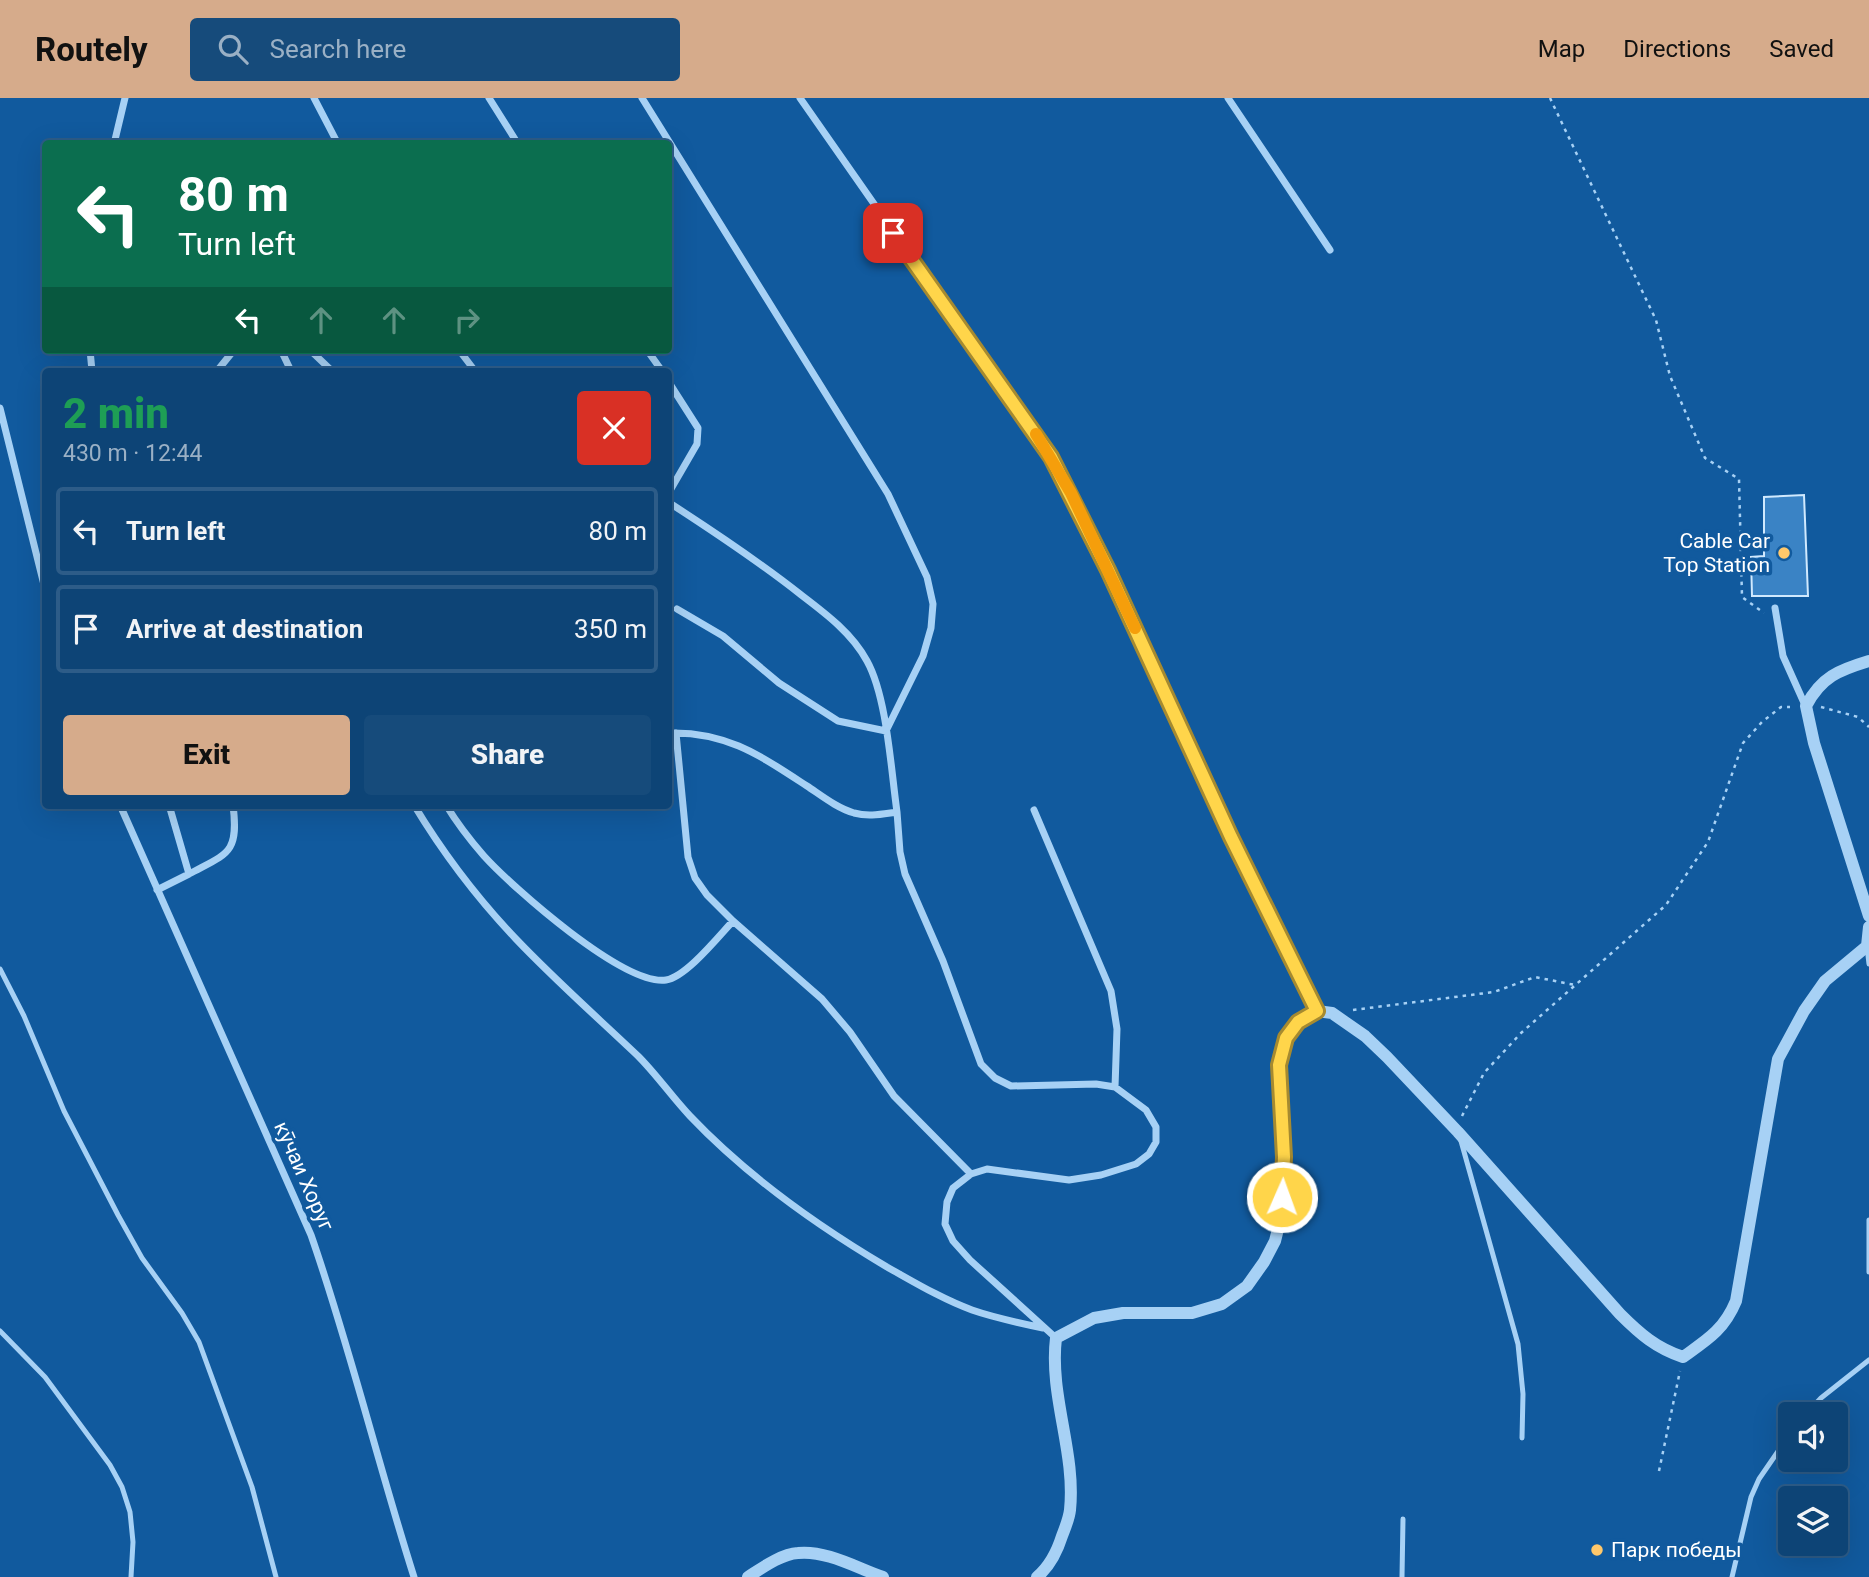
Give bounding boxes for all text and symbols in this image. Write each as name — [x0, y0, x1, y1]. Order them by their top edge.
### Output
search box — [190, 18, 680, 81]
text: Routely — [35, 30, 148, 69]
icon: search — [214, 30, 252, 68]
text: Search here — [270, 34, 406, 64]
text: Map — [1538, 35, 1585, 63]
text: Directions — [1623, 35, 1731, 63]
text: Saved — [1769, 35, 1834, 63]
text: 80 m — [178, 166, 289, 223]
icon: left — [63, 168, 154, 259]
pin — [863, 203, 923, 263]
icon: arrive — [874, 214, 912, 252]
text: Turn left — [178, 225, 296, 263]
icon: left — [229, 301, 267, 339]
icon: ahead — [302, 301, 340, 339]
icon: ahead — [375, 301, 413, 339]
icon: right — [448, 301, 486, 339]
text: 2 min — [63, 389, 169, 438]
button: close — [577, 391, 651, 465]
text: 430 m · 12:44 — [63, 440, 202, 467]
icon: left — [67, 512, 105, 550]
text: Turn left — [126, 516, 225, 546]
text: 80 m — [589, 516, 647, 546]
place label: Cable Car Top Station — [1663, 529, 1770, 577]
marker: Cable Car Top Station — [1776, 545, 1792, 561]
icon: arrive — [67, 610, 105, 648]
text: Arrive at destination — [126, 614, 363, 644]
text: 350 m — [574, 614, 647, 644]
button: Exit — [63, 715, 350, 795]
button: Share — [364, 715, 651, 795]
street label: кӯчаи Хоруг — [269, 1118, 339, 1234]
position arrow — [1245, 1160, 1319, 1234]
map controls — [1778, 1402, 1848, 1556]
button: sound — [1778, 1402, 1848, 1472]
button: layers — [1778, 1486, 1848, 1556]
place label: Парк победы — [1611, 1538, 1742, 1562]
marker: Парк победы — [1589, 1542, 1605, 1558]

